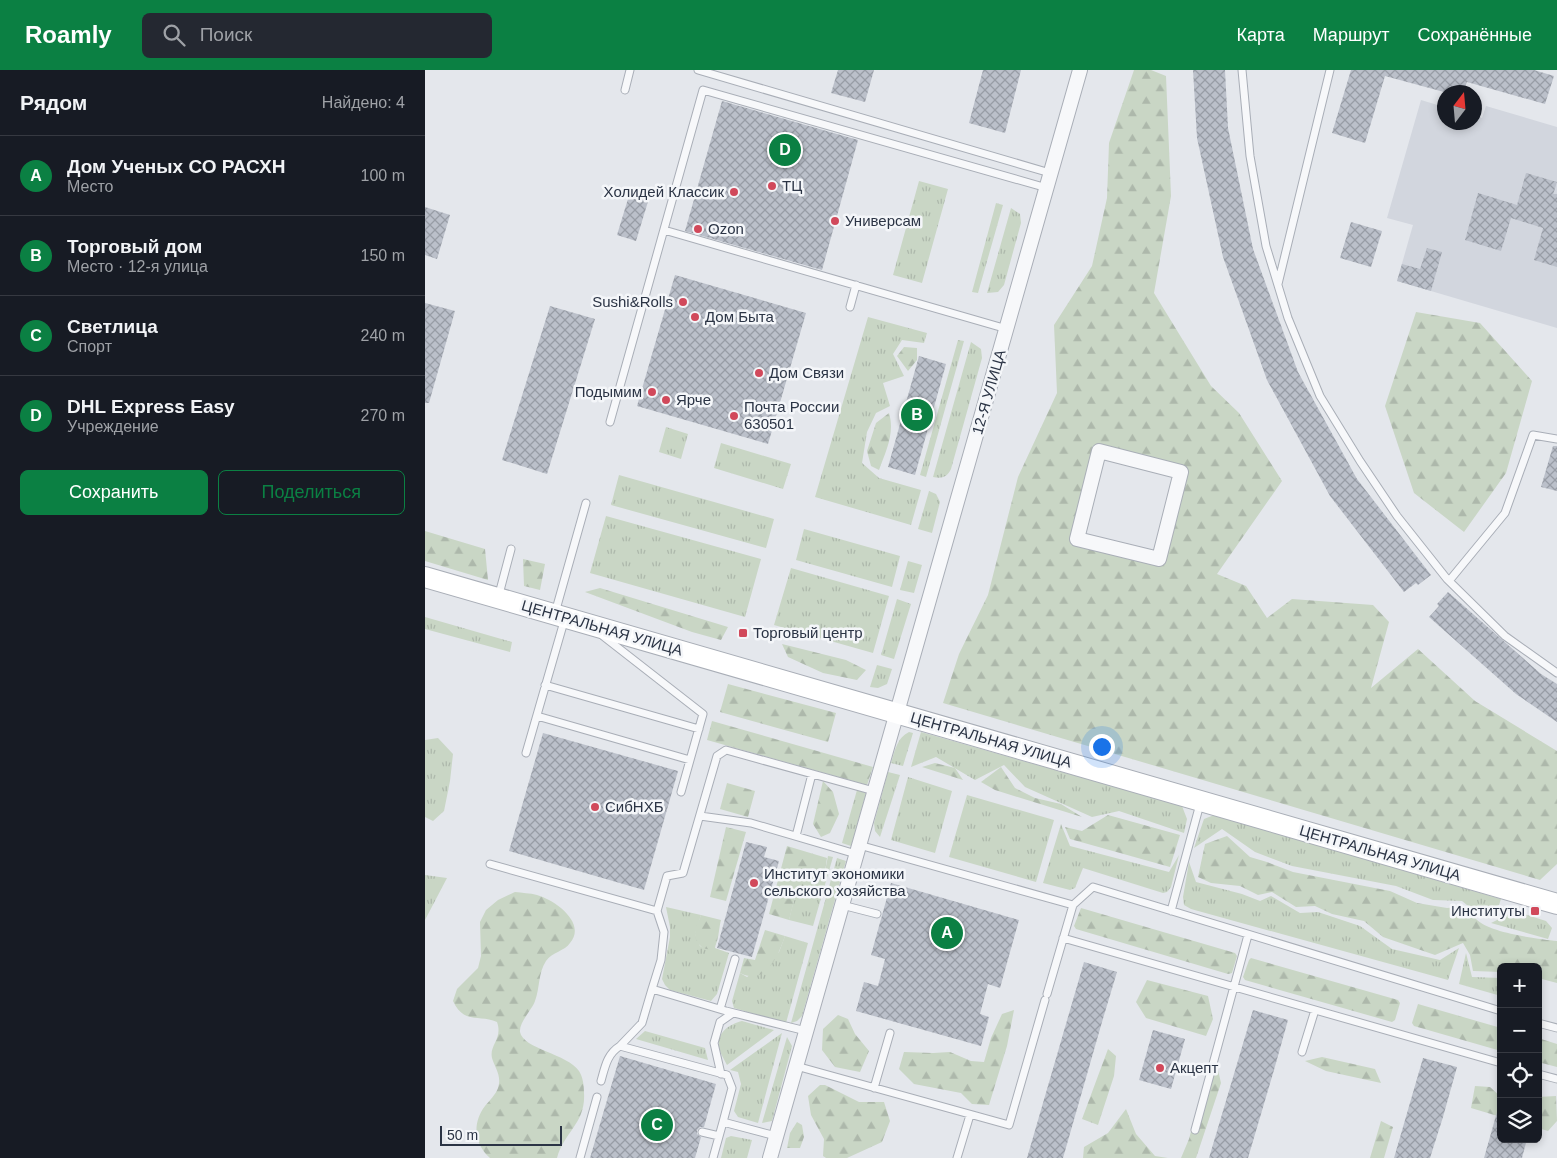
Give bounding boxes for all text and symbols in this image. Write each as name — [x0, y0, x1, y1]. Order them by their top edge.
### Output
search box — [142, 13, 492, 58]
text: Roamly — [25, 21, 112, 48]
icon: search — [160, 21, 188, 49]
text: Поиск — [200, 24, 252, 45]
text: Карта — [1237, 25, 1285, 45]
text: Маршрут — [1313, 25, 1389, 45]
text: Сохранённые — [1417, 25, 1532, 45]
north arrow — [1437, 85, 1482, 130]
text: Рядом — [20, 91, 87, 114]
text: Найдено: 4 — [322, 94, 405, 111]
pin: D — [769, 131, 801, 169]
text: Дом Ученых СО РАСХН — [67, 156, 285, 177]
text: A — [30, 167, 42, 184]
text: 100 m — [361, 167, 405, 184]
place label: ТЦ — [782, 177, 802, 194]
text: Место — [67, 178, 113, 195]
marker: ТЦ — [766, 180, 778, 192]
place label: Холидей Классик — [604, 183, 724, 200]
marker: Холидей Классик — [728, 186, 740, 198]
place label: Универсам — [845, 212, 921, 229]
marker: Универсам — [829, 215, 841, 227]
place label: Ozon — [708, 220, 744, 237]
marker: Ozon — [692, 223, 704, 235]
text: Торговый дом — [67, 236, 202, 257]
text: B — [30, 247, 42, 264]
text: 150 m — [361, 247, 405, 264]
text: Место · 12-я улица — [67, 258, 208, 275]
place label: Sushi&Rolls — [592, 293, 673, 310]
marker: Sushi&Rolls — [677, 296, 689, 308]
place label: Дом Быта — [705, 308, 774, 325]
marker: Дом Быта — [689, 311, 701, 323]
text: Светлица — [67, 316, 158, 337]
text: C — [30, 327, 42, 344]
text: 240 m — [361, 327, 405, 344]
text: Спорт — [67, 338, 112, 355]
street label: 12-Я УЛИЦА — [968, 347, 1009, 436]
place label: Дом Связи — [769, 364, 844, 381]
marker: Дом Связи — [753, 367, 765, 379]
place label: Подымим — [575, 383, 642, 400]
marker: Подымим — [646, 386, 658, 398]
place label: Ярче — [676, 391, 711, 408]
marker: Ярче — [660, 394, 672, 406]
text: DHL Express Easy — [67, 396, 235, 417]
pin: B — [901, 396, 933, 434]
place label: Почта России 630501 — [744, 398, 839, 432]
text: D — [30, 407, 42, 424]
text: 270 m — [361, 407, 405, 424]
marker: Почта России 630501 — [728, 410, 740, 422]
text: Учреждение — [67, 418, 159, 435]
button: Сохранить — [20, 470, 208, 515]
button: Поделиться — [218, 470, 405, 515]
street label: ЦЕНТРАЛЬНАЯ УЛИЦА — [520, 596, 685, 659]
place label: Торговый центр — [753, 624, 863, 641]
marker: Торговый центр — [737, 627, 749, 639]
street label: ЦЕНТРАЛЬНАЯ УЛИЦА — [909, 708, 1074, 771]
your location — [1089, 734, 1115, 760]
place label: СибНХБ — [605, 798, 664, 815]
marker: СибНХБ — [589, 801, 601, 813]
street label: ЦЕНТРАЛЬНАЯ УЛИЦА — [1298, 821, 1463, 884]
place label: Институт экономики сельского хозяйства — [764, 865, 906, 899]
marker: Институт экономики сельского хозяйства — [748, 877, 760, 889]
place label: Институты — [1451, 902, 1525, 919]
marker: Институты — [1529, 905, 1541, 917]
pin: A — [931, 914, 963, 952]
map controls — [1497, 963, 1542, 1143]
button: + — [1497, 963, 1542, 1008]
button: − — [1497, 1008, 1542, 1053]
button: locate — [1497, 1053, 1542, 1098]
place label: Акцепт — [1170, 1059, 1218, 1076]
marker: Акцепт — [1154, 1062, 1166, 1074]
button: layers — [1497, 1098, 1542, 1143]
pin: C — [641, 1106, 673, 1144]
scale bar — [440, 1123, 563, 1146]
text: 50 m — [447, 1127, 478, 1143]

